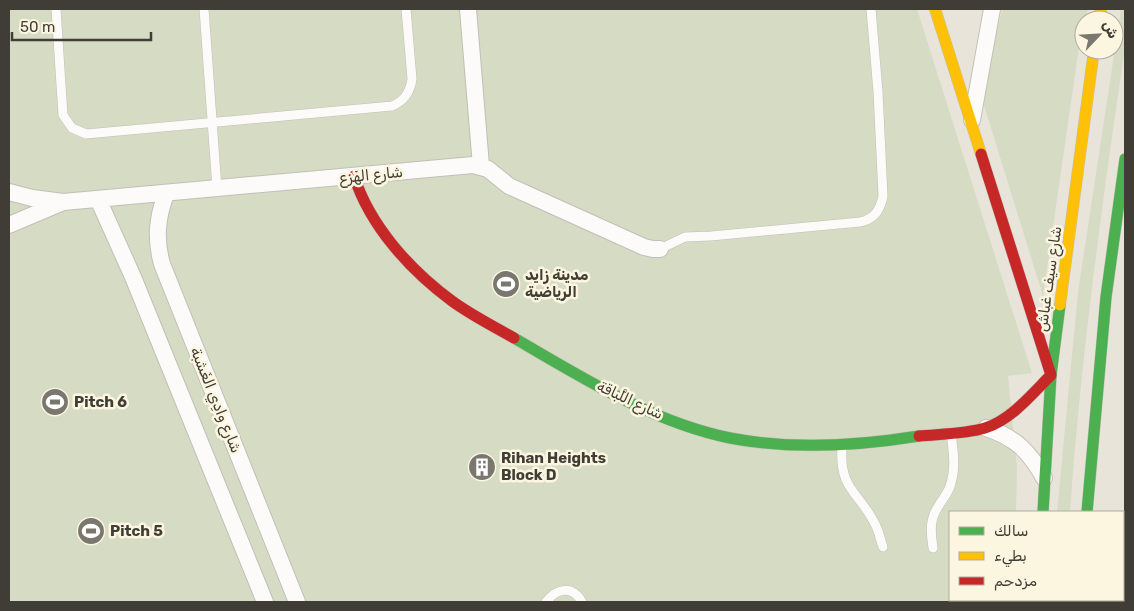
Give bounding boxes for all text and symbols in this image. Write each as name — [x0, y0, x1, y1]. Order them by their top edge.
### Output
scale bar — [12, 10, 151, 42]
north arrow — [1074, 10, 1124, 60]
text: 50 m — [20, 18, 55, 36]
text: ش — [1099, 18, 1122, 42]
street label: شارع الهَزع — [338, 163, 404, 189]
street label: شارع سيف غباش — [1033, 225, 1067, 333]
place label: مدينة زايد الرياضية — [525, 266, 589, 301]
sports icon: مدينة زايد الرياضية — [491, 269, 521, 299]
street label: شارع وادِي الغَشبة — [185, 344, 245, 456]
street label: شارع اللَّباقة — [593, 377, 666, 425]
sports icon: Pitch 6 — [40, 387, 70, 417]
place label: Pitch 6 — [74, 393, 127, 411]
place label: Rihan Heights Block D — [501, 449, 606, 484]
building icon: Rihan Heights Block D — [467, 452, 497, 482]
legend — [949, 511, 1124, 601]
sports icon: Pitch 5 — [76, 516, 106, 546]
place label: Pitch 5 — [110, 522, 163, 540]
text: سالك — [994, 522, 1029, 540]
text: بطيء — [994, 547, 1027, 568]
text: مزدحم — [994, 572, 1037, 591]

